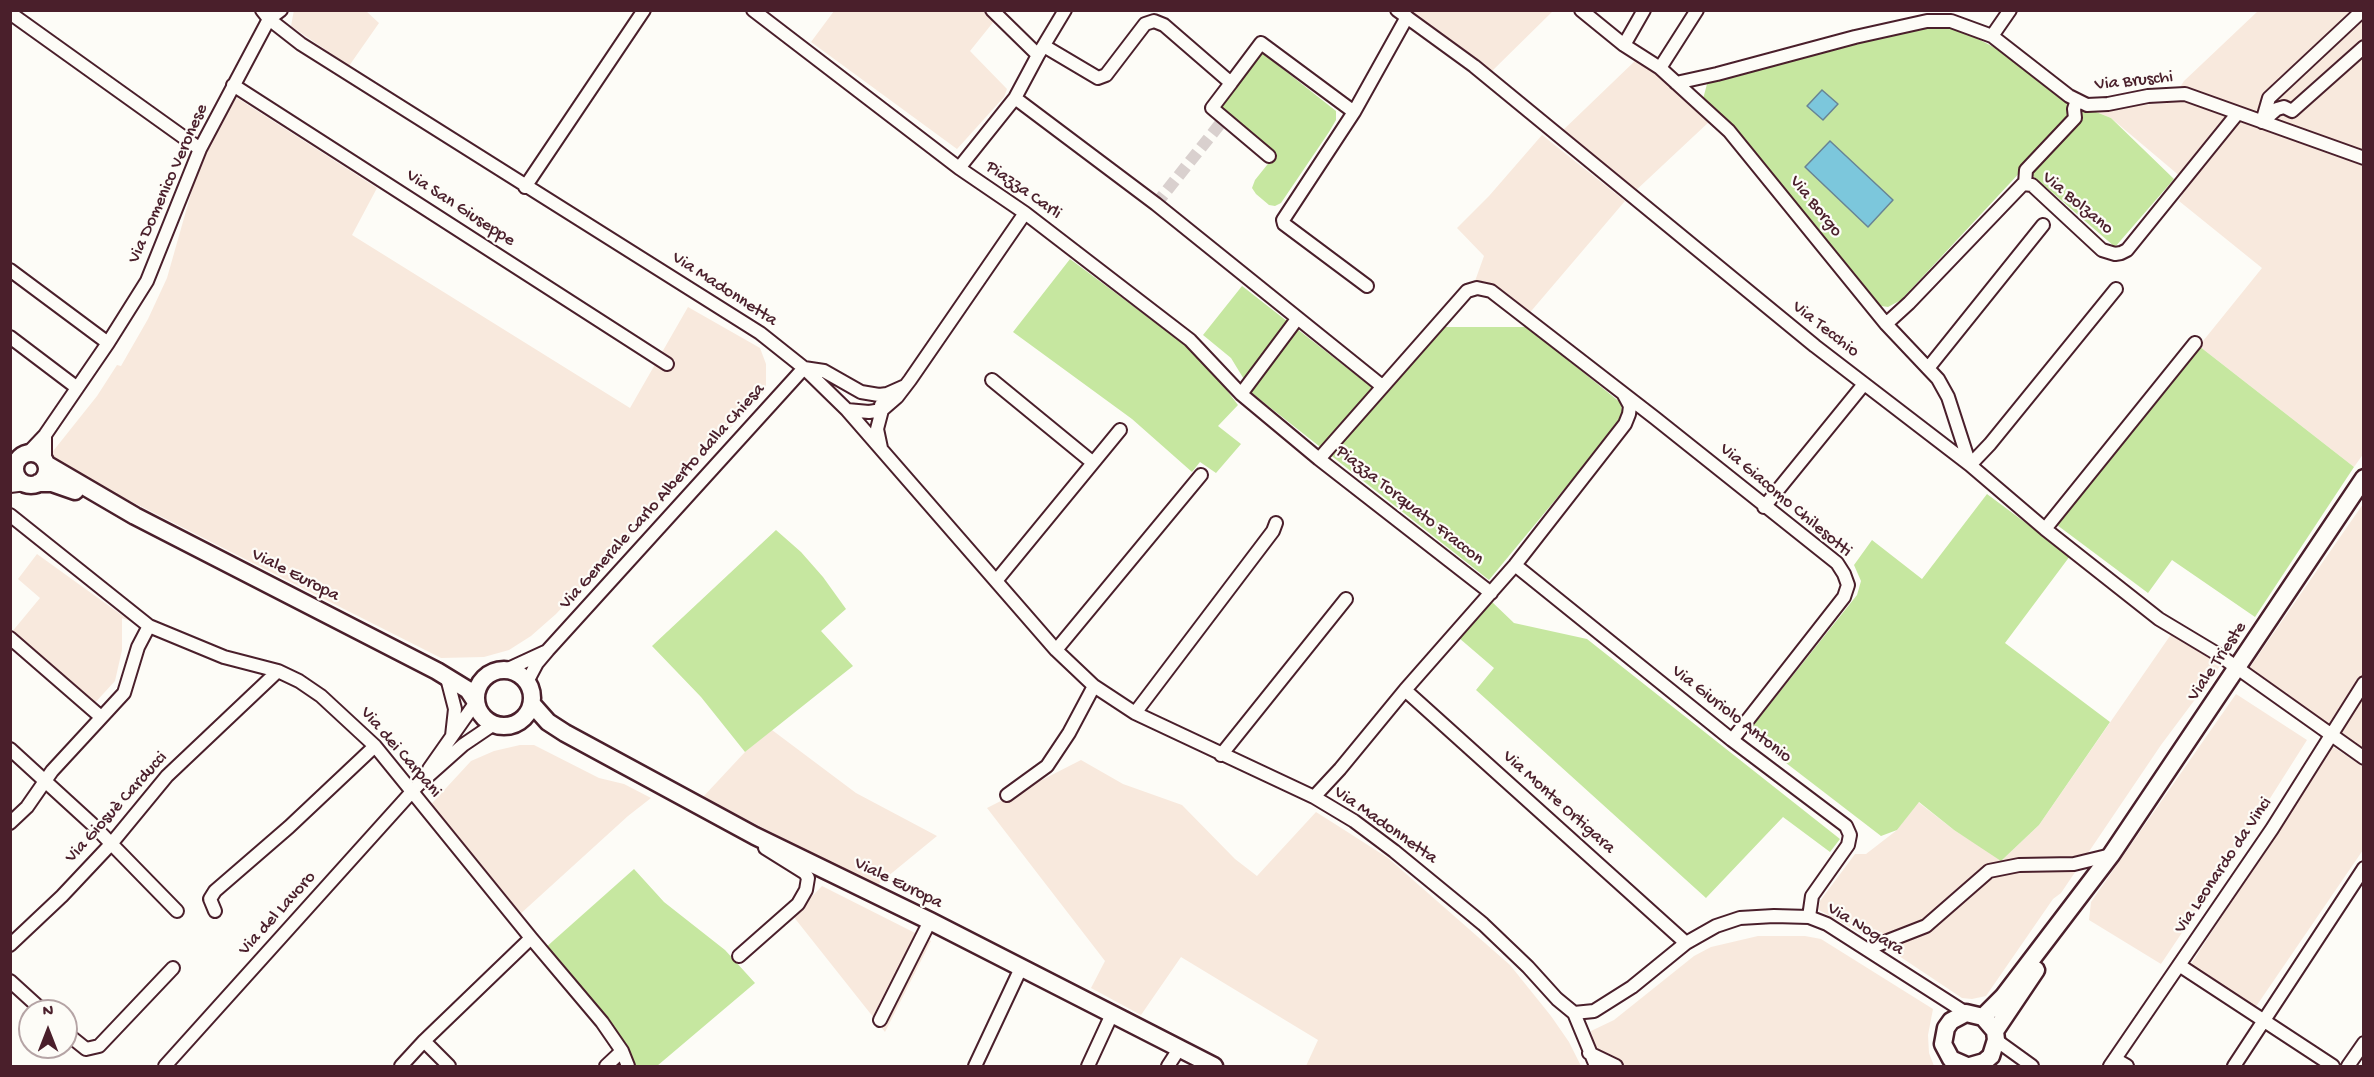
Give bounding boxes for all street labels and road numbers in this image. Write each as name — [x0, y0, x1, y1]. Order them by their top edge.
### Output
street label: Via Bruschi — [2094, 67, 2174, 97]
street label: Via Domenico Veronese — [124, 101, 214, 267]
street label: Piazza Carli — [981, 157, 1065, 225]
street label: Via San Giuseppe — [401, 166, 519, 252]
street label: Via Bolzano — [2037, 168, 2117, 240]
street label: Via Borgo — [1784, 172, 1846, 242]
street label: Via Madonnetta — [667, 248, 781, 332]
street label: Via Tecchio — [1787, 297, 1863, 363]
street label: Via Generale Carlo Alberto dalla Chiesa — [556, 379, 770, 615]
street label: Via Giacomo Chilesotti — [1714, 439, 1856, 563]
street label: Piazza Torquato Fraccon — [1330, 441, 1488, 571]
street label: Viale Europa — [247, 545, 343, 607]
street label: Viale Trieste — [2184, 618, 2252, 706]
street label: Via Giuriolo Antonio — [1667, 661, 1795, 769]
street label: Via dei Carpani — [355, 703, 445, 803]
street label: Via Monte Ortigara — [1497, 747, 1619, 859]
street label: Via Giosuè Carducci — [61, 748, 173, 868]
street label: Via Madonnetta — [1329, 782, 1441, 870]
street label: Via Leonardo da Vinci — [2170, 794, 2278, 938]
street label: Viale Europa — [850, 853, 946, 915]
street label: Via del Lavoro — [235, 867, 321, 961]
street label: Via Nogara — [1823, 899, 1907, 961]

